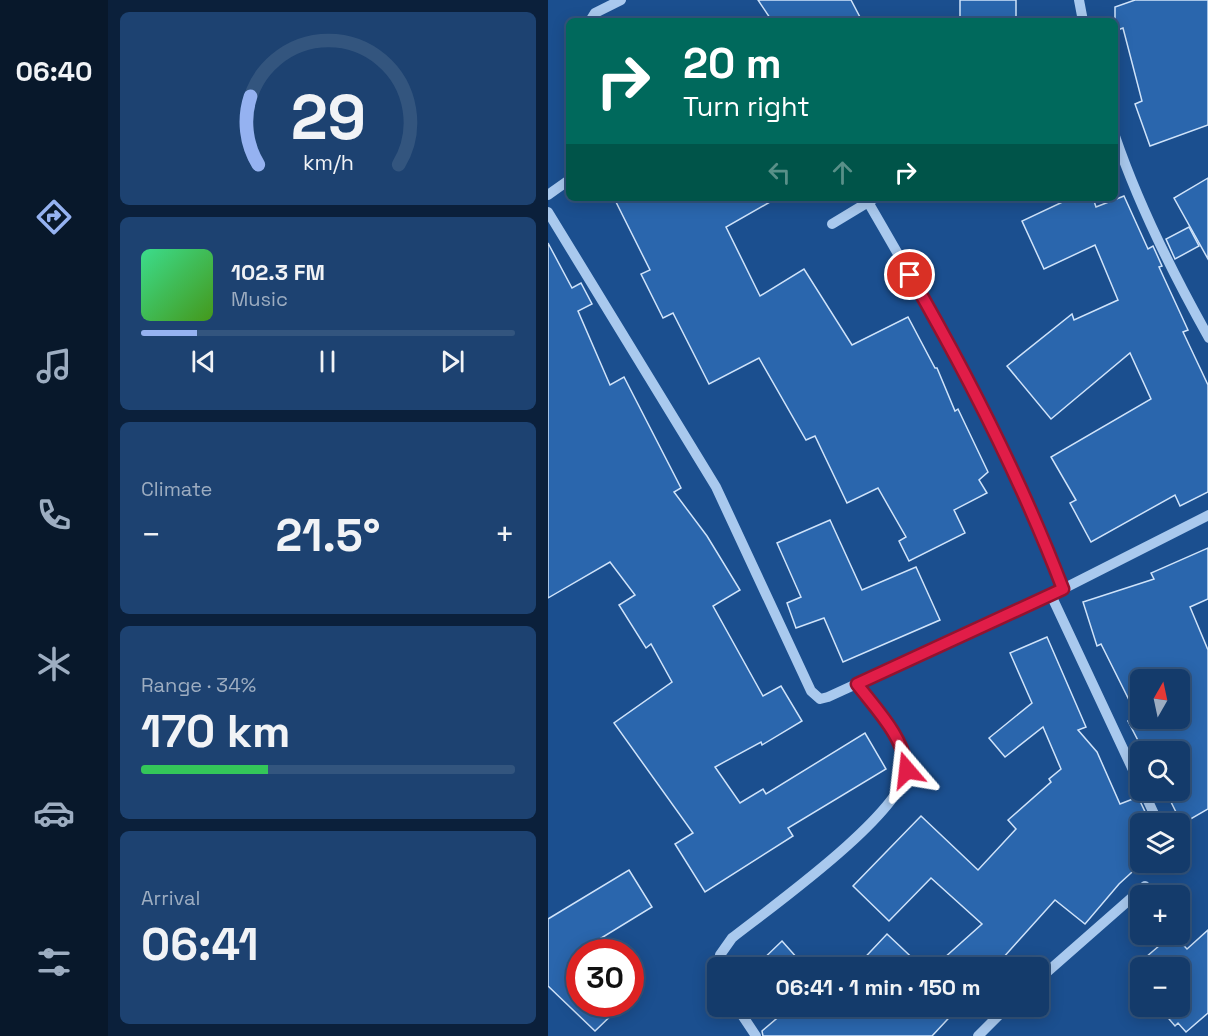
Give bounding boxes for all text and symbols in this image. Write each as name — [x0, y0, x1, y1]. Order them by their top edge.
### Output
text: 20 m — [683, 37, 782, 90]
icon: right — [584, 42, 662, 120]
text: 06:40 — [16, 54, 92, 89]
text: 29 — [290, 79, 366, 158]
text: Turn right — [683, 89, 810, 124]
text: km/h — [302, 150, 354, 177]
icon: left — [763, 156, 796, 189]
icon: ahead — [826, 156, 859, 189]
icon: right — [889, 156, 922, 189]
icon: directions — [33, 196, 75, 238]
pin — [884, 249, 935, 300]
text: 102.3 FM — [231, 258, 325, 286]
icon: arrive — [893, 258, 926, 291]
text: Music — [231, 286, 288, 312]
icon: music — [33, 345, 75, 387]
icon: previous — [187, 345, 220, 378]
icon: pause — [311, 345, 344, 378]
icon: next — [436, 345, 469, 378]
text: Climate — [141, 476, 212, 502]
icon: phone — [33, 494, 75, 536]
text: 21.5° — [275, 507, 381, 564]
text: − — [141, 514, 161, 556]
text: + — [495, 514, 515, 556]
icon: climate — [33, 643, 75, 685]
north arrow — [1130, 669, 1190, 729]
map controls — [1130, 669, 1190, 1017]
text: Range · 34% — [141, 672, 256, 698]
text: 170 km — [141, 703, 291, 760]
position arrow — [875, 738, 939, 802]
button: search — [1130, 741, 1190, 801]
icon: car — [33, 792, 75, 834]
button: layers — [1130, 813, 1190, 873]
text: Arrival — [141, 885, 200, 911]
button: + — [1130, 885, 1190, 945]
text: 06:41 — [141, 916, 259, 973]
speed limit sign: 30 — [566, 939, 644, 1017]
icon: filters — [33, 941, 75, 983]
button: − — [1130, 957, 1190, 1017]
text: 06:41 · 1 min · 150 m — [776, 973, 980, 1001]

